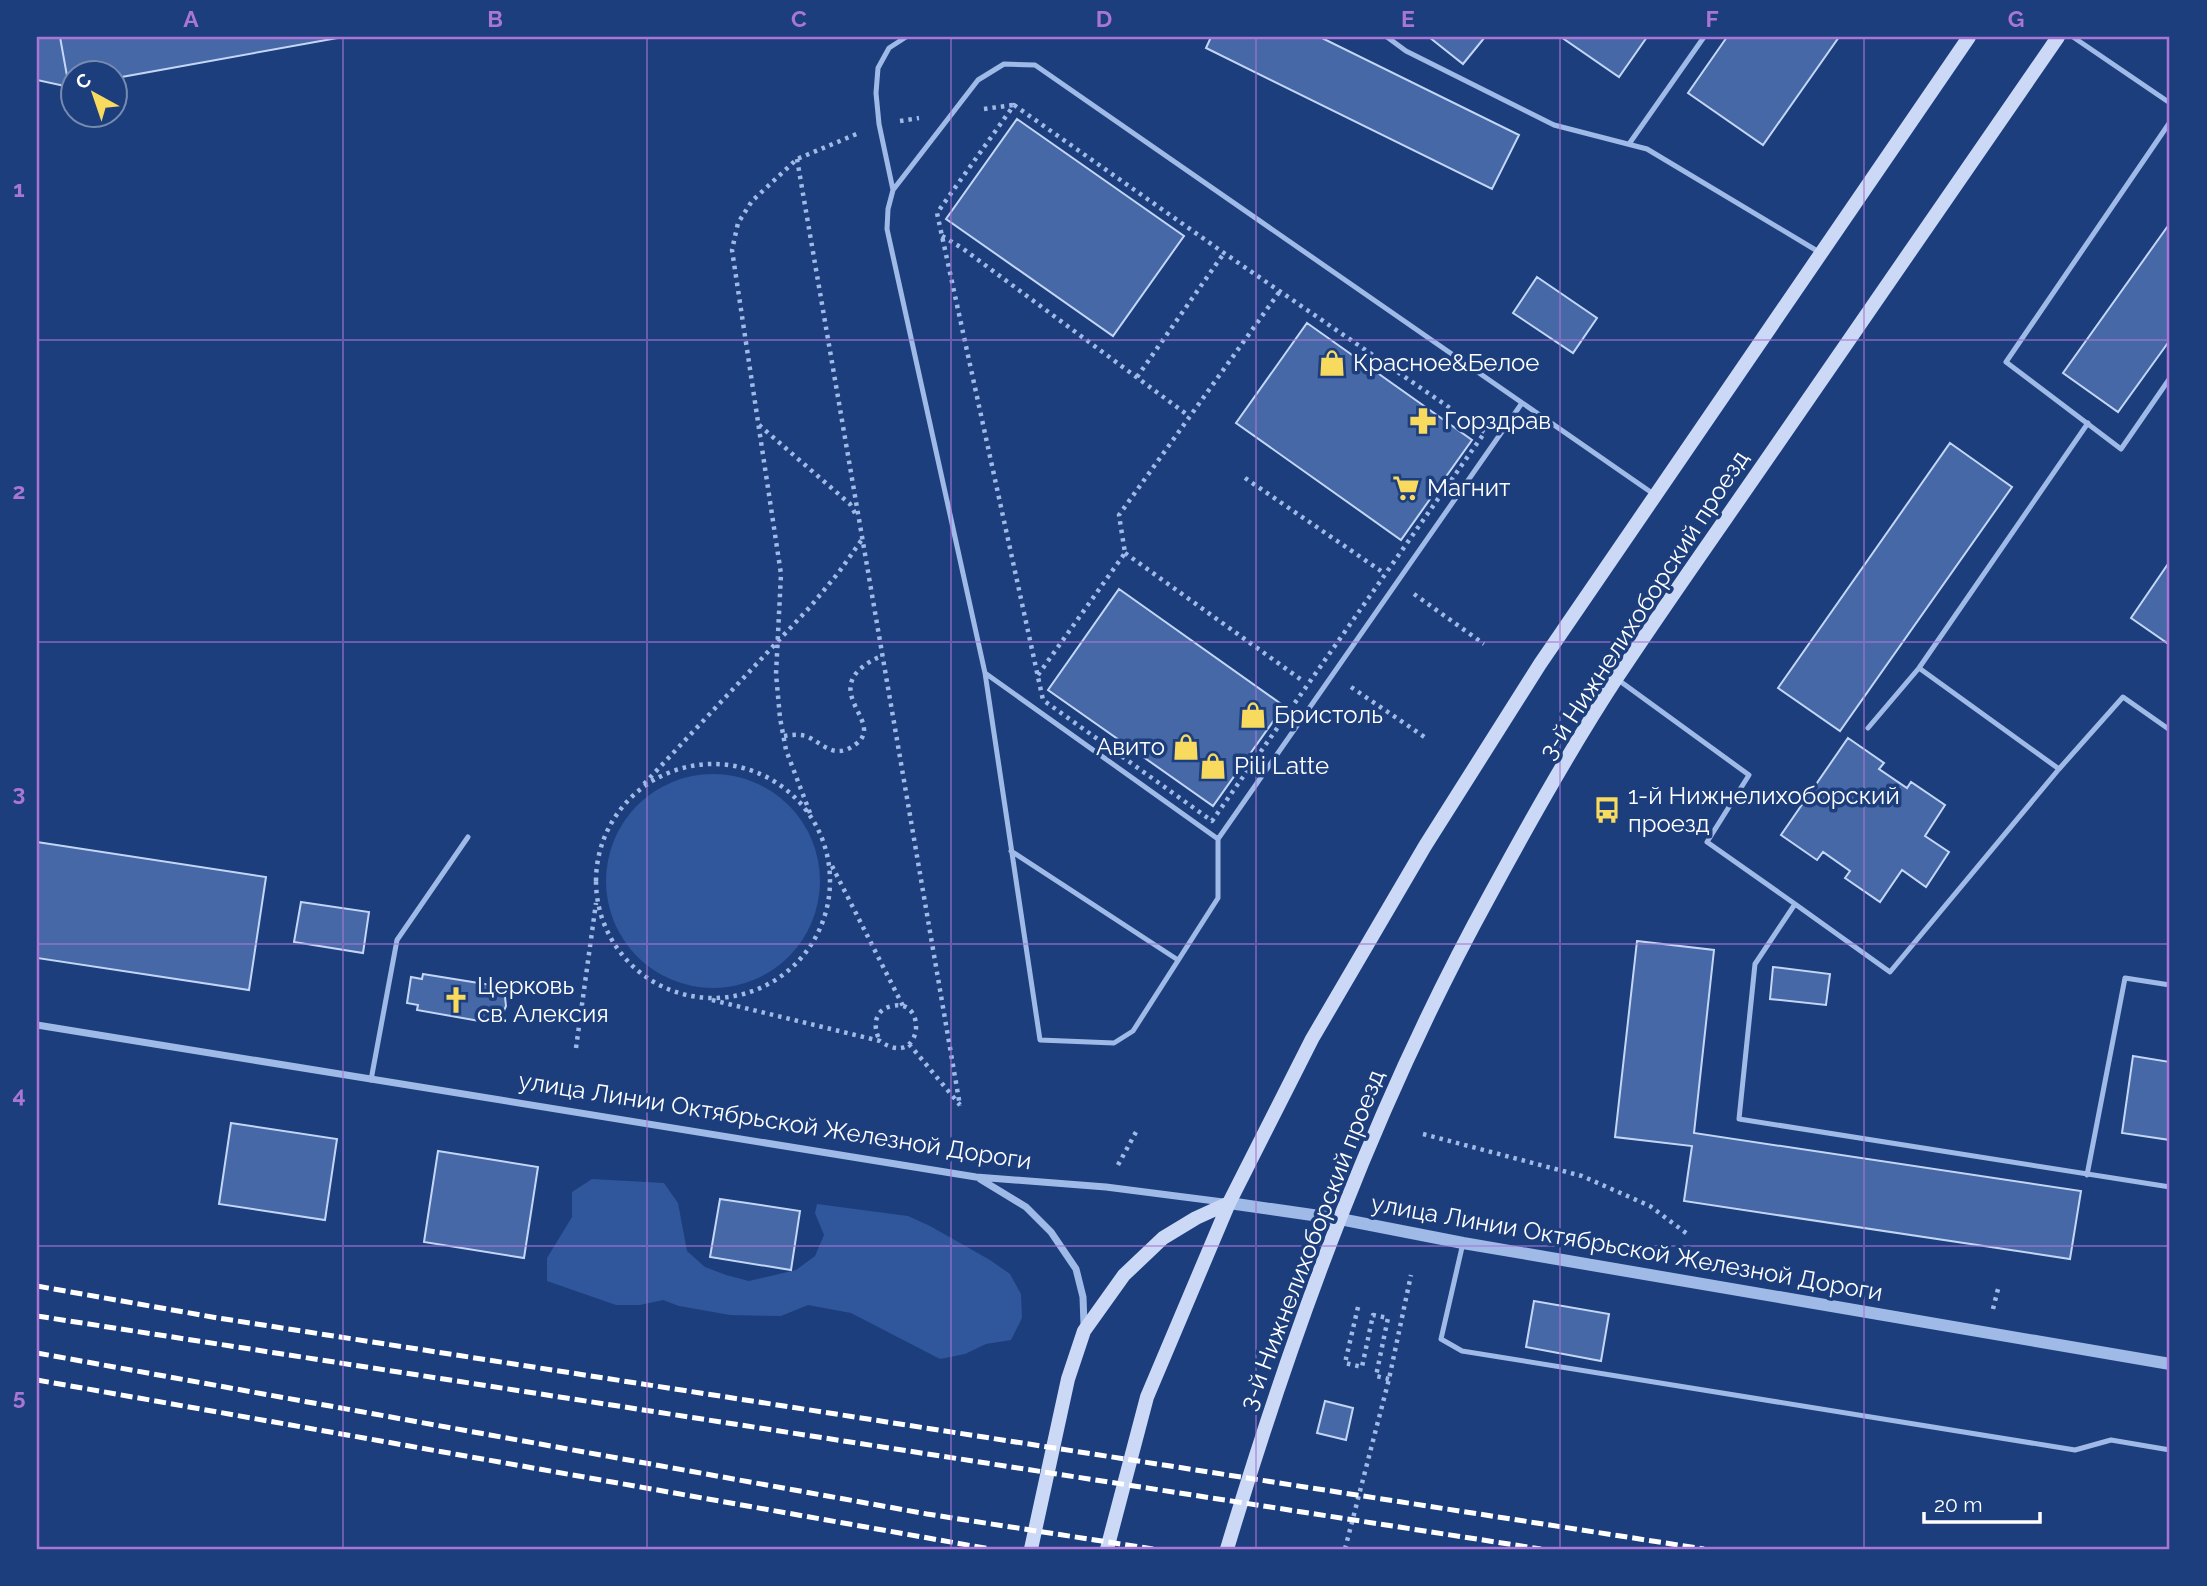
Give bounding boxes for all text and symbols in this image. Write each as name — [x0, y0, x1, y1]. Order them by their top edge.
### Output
text: A — [183, 5, 199, 32]
text: B — [487, 5, 503, 32]
text: C — [791, 5, 807, 32]
text: D — [1096, 5, 1112, 32]
text: E — [1401, 5, 1415, 32]
text: F — [1705, 5, 1719, 32]
text: G — [2008, 5, 2024, 32]
north arrow — [60, 60, 130, 130]
text: С — [71, 68, 95, 94]
text: 1 — [13, 175, 25, 202]
shop icon: Красное&Белое — [1317, 348, 1347, 378]
place label: Красное&Белое — [1353, 348, 1539, 377]
pharmacy icon: Горздрав — [1408, 406, 1438, 436]
place label: Горздрав — [1444, 406, 1551, 435]
street label: 3-й Нижнелихоборский проезд — [1533, 445, 1754, 765]
supermarket icon: Магнит — [1391, 473, 1421, 503]
place label: Магнит — [1427, 473, 1511, 502]
text: 2 — [13, 477, 25, 504]
shop icon: Бристоль — [1238, 700, 1268, 730]
place label: Бристоль — [1274, 700, 1383, 729]
place label: Авито — [1096, 732, 1165, 761]
shop icon: Авито — [1171, 732, 1201, 762]
shop icon: Pili Latte — [1198, 751, 1228, 781]
place label: Pili Latte — [1234, 751, 1329, 780]
text: 3 — [13, 779, 25, 806]
place label: 1-й Нижнелихоборский проезд — [1628, 781, 1900, 838]
bus stop icon: 1-й Нижнелихоборский проезд — [1592, 795, 1622, 825]
place label: Церковь св. Алексия — [477, 971, 609, 1028]
church icon: Церковь св. Алексия — [441, 985, 471, 1015]
street label: 3-й Нижнелихоборский проезд — [1233, 1065, 1390, 1414]
street label: улица Линии Октябрьской Железной Дороги — [517, 1066, 1034, 1175]
text: 4 — [12, 1081, 26, 1108]
street label: улица Линии Октябрьской Железной Дороги — [1369, 1188, 1885, 1307]
text: 5 — [13, 1383, 26, 1410]
scale bar — [1924, 1481, 2039, 1525]
text: 20 m — [1934, 1492, 1982, 1517]

